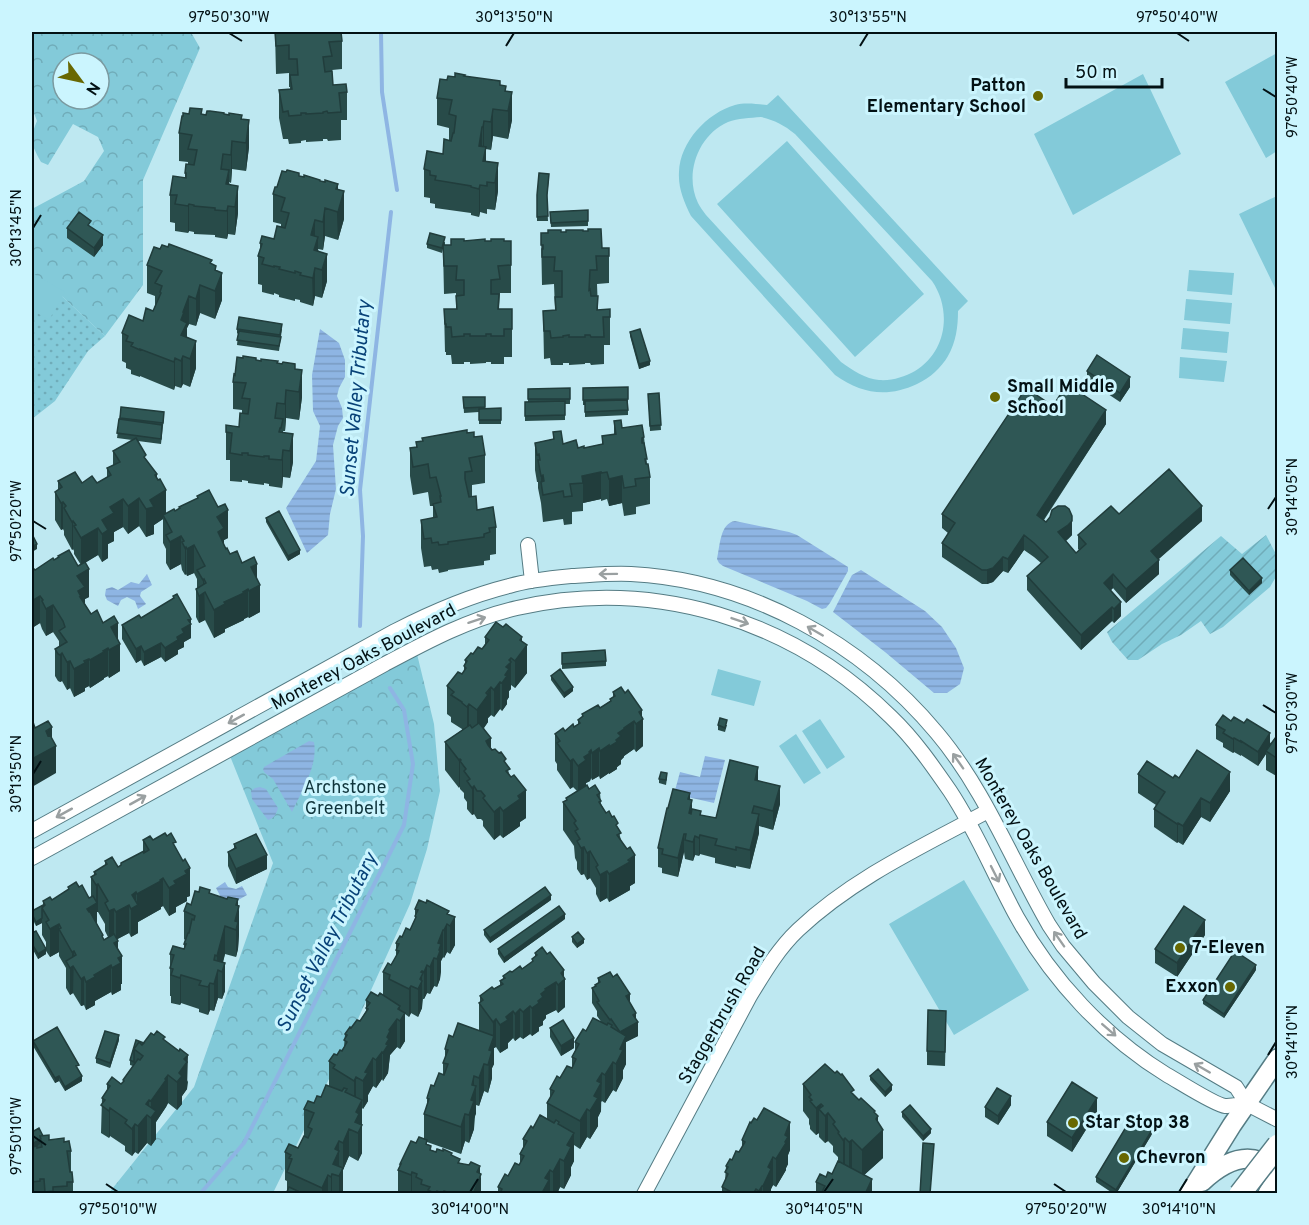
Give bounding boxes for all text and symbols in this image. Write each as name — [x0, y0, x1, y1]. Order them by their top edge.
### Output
text: 97°50'30"W — [188, 9, 270, 28]
text: 30°13'50"N — [475, 9, 553, 28]
text: 30°13'55"N — [829, 9, 907, 28]
text: 97°50'40"W — [1136, 9, 1218, 28]
north arrow — [51, 51, 111, 111]
scale bar — [1066, 51, 1162, 89]
text: 97°50'40"W — [1284, 56, 1303, 138]
text: 50 m — [1075, 62, 1117, 85]
place label: Patton Elementary School — [867, 75, 1026, 119]
text: N — [80, 78, 103, 98]
marker: Patton Elementary School — [1031, 89, 1045, 103]
text: 30°13'45"N — [8, 189, 27, 267]
water label: Sunset Valley Tributary — [335, 298, 379, 499]
place label: Small Middle School — [1007, 376, 1115, 420]
marker: Small Middle School — [988, 390, 1002, 404]
text: 30°14'05"N — [1284, 458, 1303, 536]
text: 97°50'20"W — [8, 480, 27, 562]
one-way arrow — [598, 569, 618, 580]
street label: Monterey Oaks Boulevard — [268, 599, 460, 717]
one-way arrow — [467, 614, 486, 625]
one-way arrow — [730, 617, 749, 628]
one-way arrow — [807, 624, 824, 636]
text: 97°50'30"W — [1284, 672, 1303, 754]
one-way arrow — [227, 714, 245, 725]
text: 30°13'50"N — [8, 735, 27, 813]
one-way arrow — [952, 754, 964, 770]
street label: Monterey Oaks Boulevard — [969, 754, 1091, 944]
park label: Archstone Greenbelt — [304, 777, 386, 821]
one-way arrow — [129, 794, 146, 806]
one-way arrow — [56, 808, 74, 819]
water label: Sunset Valley Tributary — [271, 847, 385, 1037]
one-way arrow — [990, 864, 1001, 882]
one-way arrow — [1053, 931, 1065, 947]
place label: 7-Eleven — [1192, 937, 1265, 960]
marker: 7-Eleven — [1173, 941, 1187, 955]
street label: Staggerbrush Road — [674, 943, 772, 1089]
place label: Exxon — [1165, 976, 1218, 999]
marker: Exxon — [1223, 980, 1237, 994]
text: 30°14'10"N — [1284, 1005, 1303, 1079]
one-way arrow — [1101, 1023, 1116, 1037]
one-way arrow — [1194, 1062, 1212, 1073]
text: 97°50'10"W — [8, 1097, 27, 1175]
place label: Star Stop 38 — [1085, 1112, 1190, 1135]
marker: Star Stop 38 — [1066, 1116, 1080, 1130]
place label: Chevron — [1136, 1147, 1206, 1170]
marker: Chevron — [1117, 1151, 1131, 1165]
text: 97°50'10"W — [79, 1201, 157, 1220]
text: 30°14'00"N — [431, 1201, 509, 1220]
text: 30°14'05"N — [785, 1201, 863, 1220]
text: 97°50'20"W — [1025, 1201, 1107, 1220]
text: 30°14'10"N — [1142, 1201, 1216, 1220]

